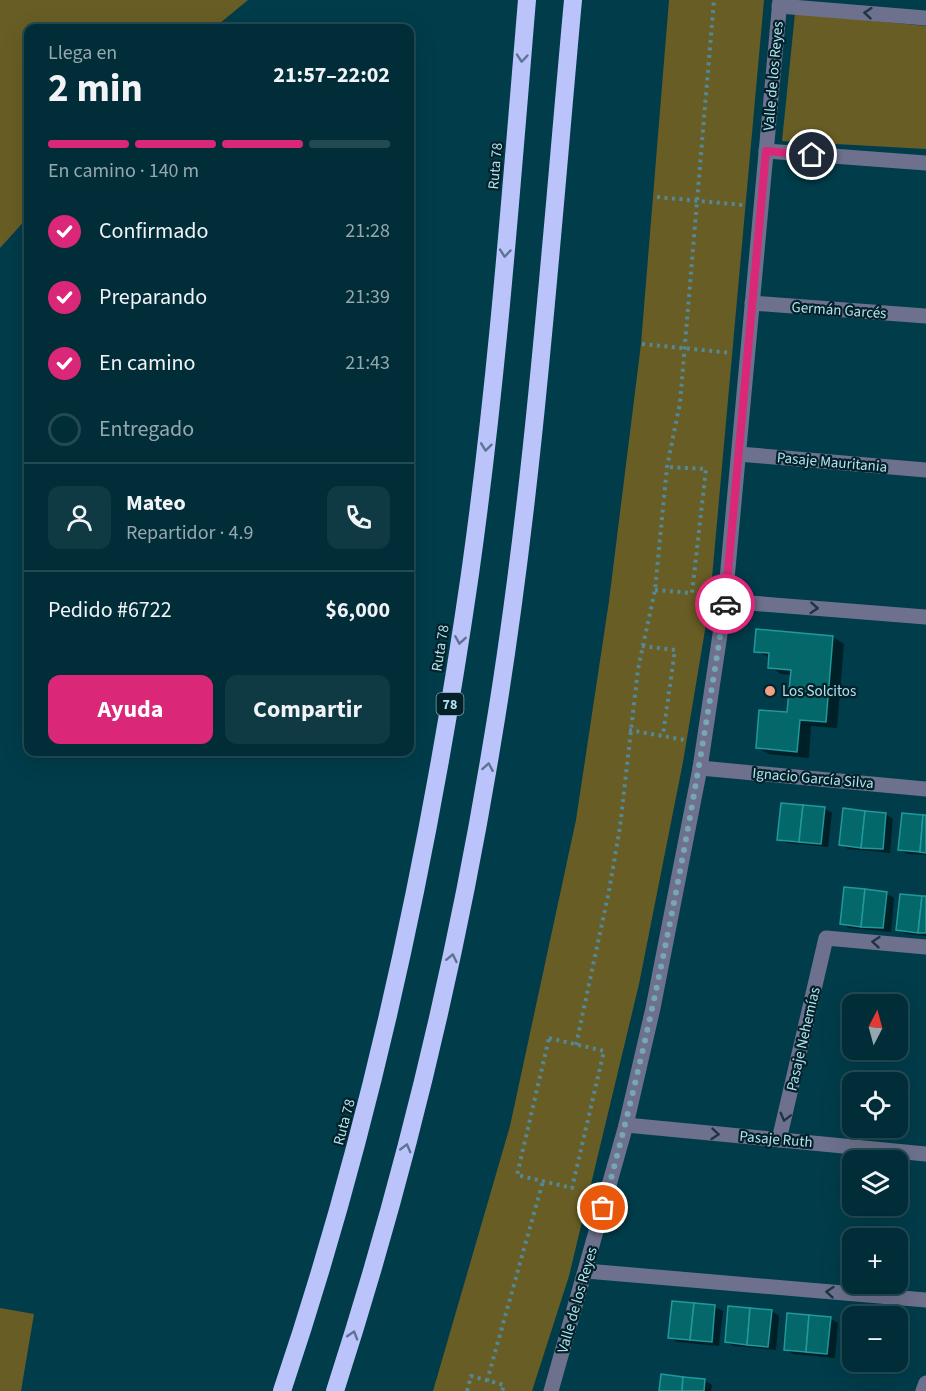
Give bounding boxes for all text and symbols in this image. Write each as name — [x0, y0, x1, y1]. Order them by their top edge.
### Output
one-way arrow — [863, 7, 872, 20]
street label: Valle de los Reyes — [758, 21, 789, 132]
text: Llega en — [48, 39, 117, 67]
one-way arrow — [516, 54, 529, 63]
text: 21:57–22:02 — [273, 59, 390, 91]
text: 2 min — [48, 61, 143, 117]
pin — [786, 129, 837, 180]
icon: home — [795, 138, 828, 171]
street label: Ruta 78 — [483, 142, 508, 190]
text: En camino · 140 m — [48, 157, 199, 185]
icon: check — [48, 215, 81, 248]
text: Confirmado — [99, 215, 208, 247]
text: 21:28 — [345, 217, 390, 245]
one-way arrow — [499, 248, 512, 257]
icon: check — [48, 281, 81, 314]
text: Preparando — [99, 281, 207, 313]
text: 21:39 — [345, 283, 390, 311]
street label: Germán Garcés — [791, 297, 887, 324]
icon: check — [48, 347, 81, 380]
text: En camino — [99, 347, 196, 379]
text: 21:43 — [345, 349, 390, 377]
text: Entregado — [99, 413, 194, 445]
one-way arrow — [480, 442, 492, 451]
street label: Pasaje Mauritania — [776, 447, 888, 478]
button: person — [48, 486, 111, 549]
button: phone — [327, 486, 390, 549]
text: Mateo — [126, 487, 186, 519]
text: Repartidor · 4.9 — [126, 519, 253, 547]
courier — [695, 574, 755, 634]
icon: car — [709, 588, 742, 621]
text: Pedido #6722 — [48, 594, 172, 626]
text: $6,000 — [325, 594, 390, 626]
one-way arrow — [809, 601, 818, 614]
street label: Ruta 78 — [426, 623, 455, 673]
one-way arrow — [454, 635, 466, 644]
button: Ayuda — [48, 675, 213, 744]
button: Compartir — [225, 675, 390, 744]
place label: Los Solcitos — [782, 681, 856, 702]
marker: Los Solcitos — [763, 684, 777, 698]
road number: 78 — [436, 693, 464, 715]
one-way arrow — [481, 762, 494, 772]
street label: Ignacio García Silva — [751, 763, 874, 794]
one-way arrow — [871, 936, 880, 949]
one-way arrow — [445, 953, 458, 963]
street label: Pasaje Nehemías — [781, 985, 826, 1093]
north arrow — [842, 994, 908, 1060]
map controls — [842, 994, 908, 1372]
button: locate — [842, 1072, 908, 1138]
street label: Ruta 78 — [328, 1097, 361, 1148]
one-way arrow — [779, 1112, 792, 1122]
street label: Pasaje Ruth — [739, 1126, 813, 1153]
one-way arrow — [711, 1127, 720, 1140]
one-way arrow — [399, 1143, 412, 1153]
button: layers — [842, 1150, 908, 1216]
pin — [577, 1182, 628, 1233]
icon: bag — [586, 1191, 619, 1224]
button: + — [842, 1228, 908, 1294]
street label: Valle de los Reyes — [552, 1245, 603, 1356]
one-way arrow — [826, 1285, 835, 1298]
button: − — [842, 1306, 908, 1372]
one-way arrow — [346, 1330, 358, 1341]

